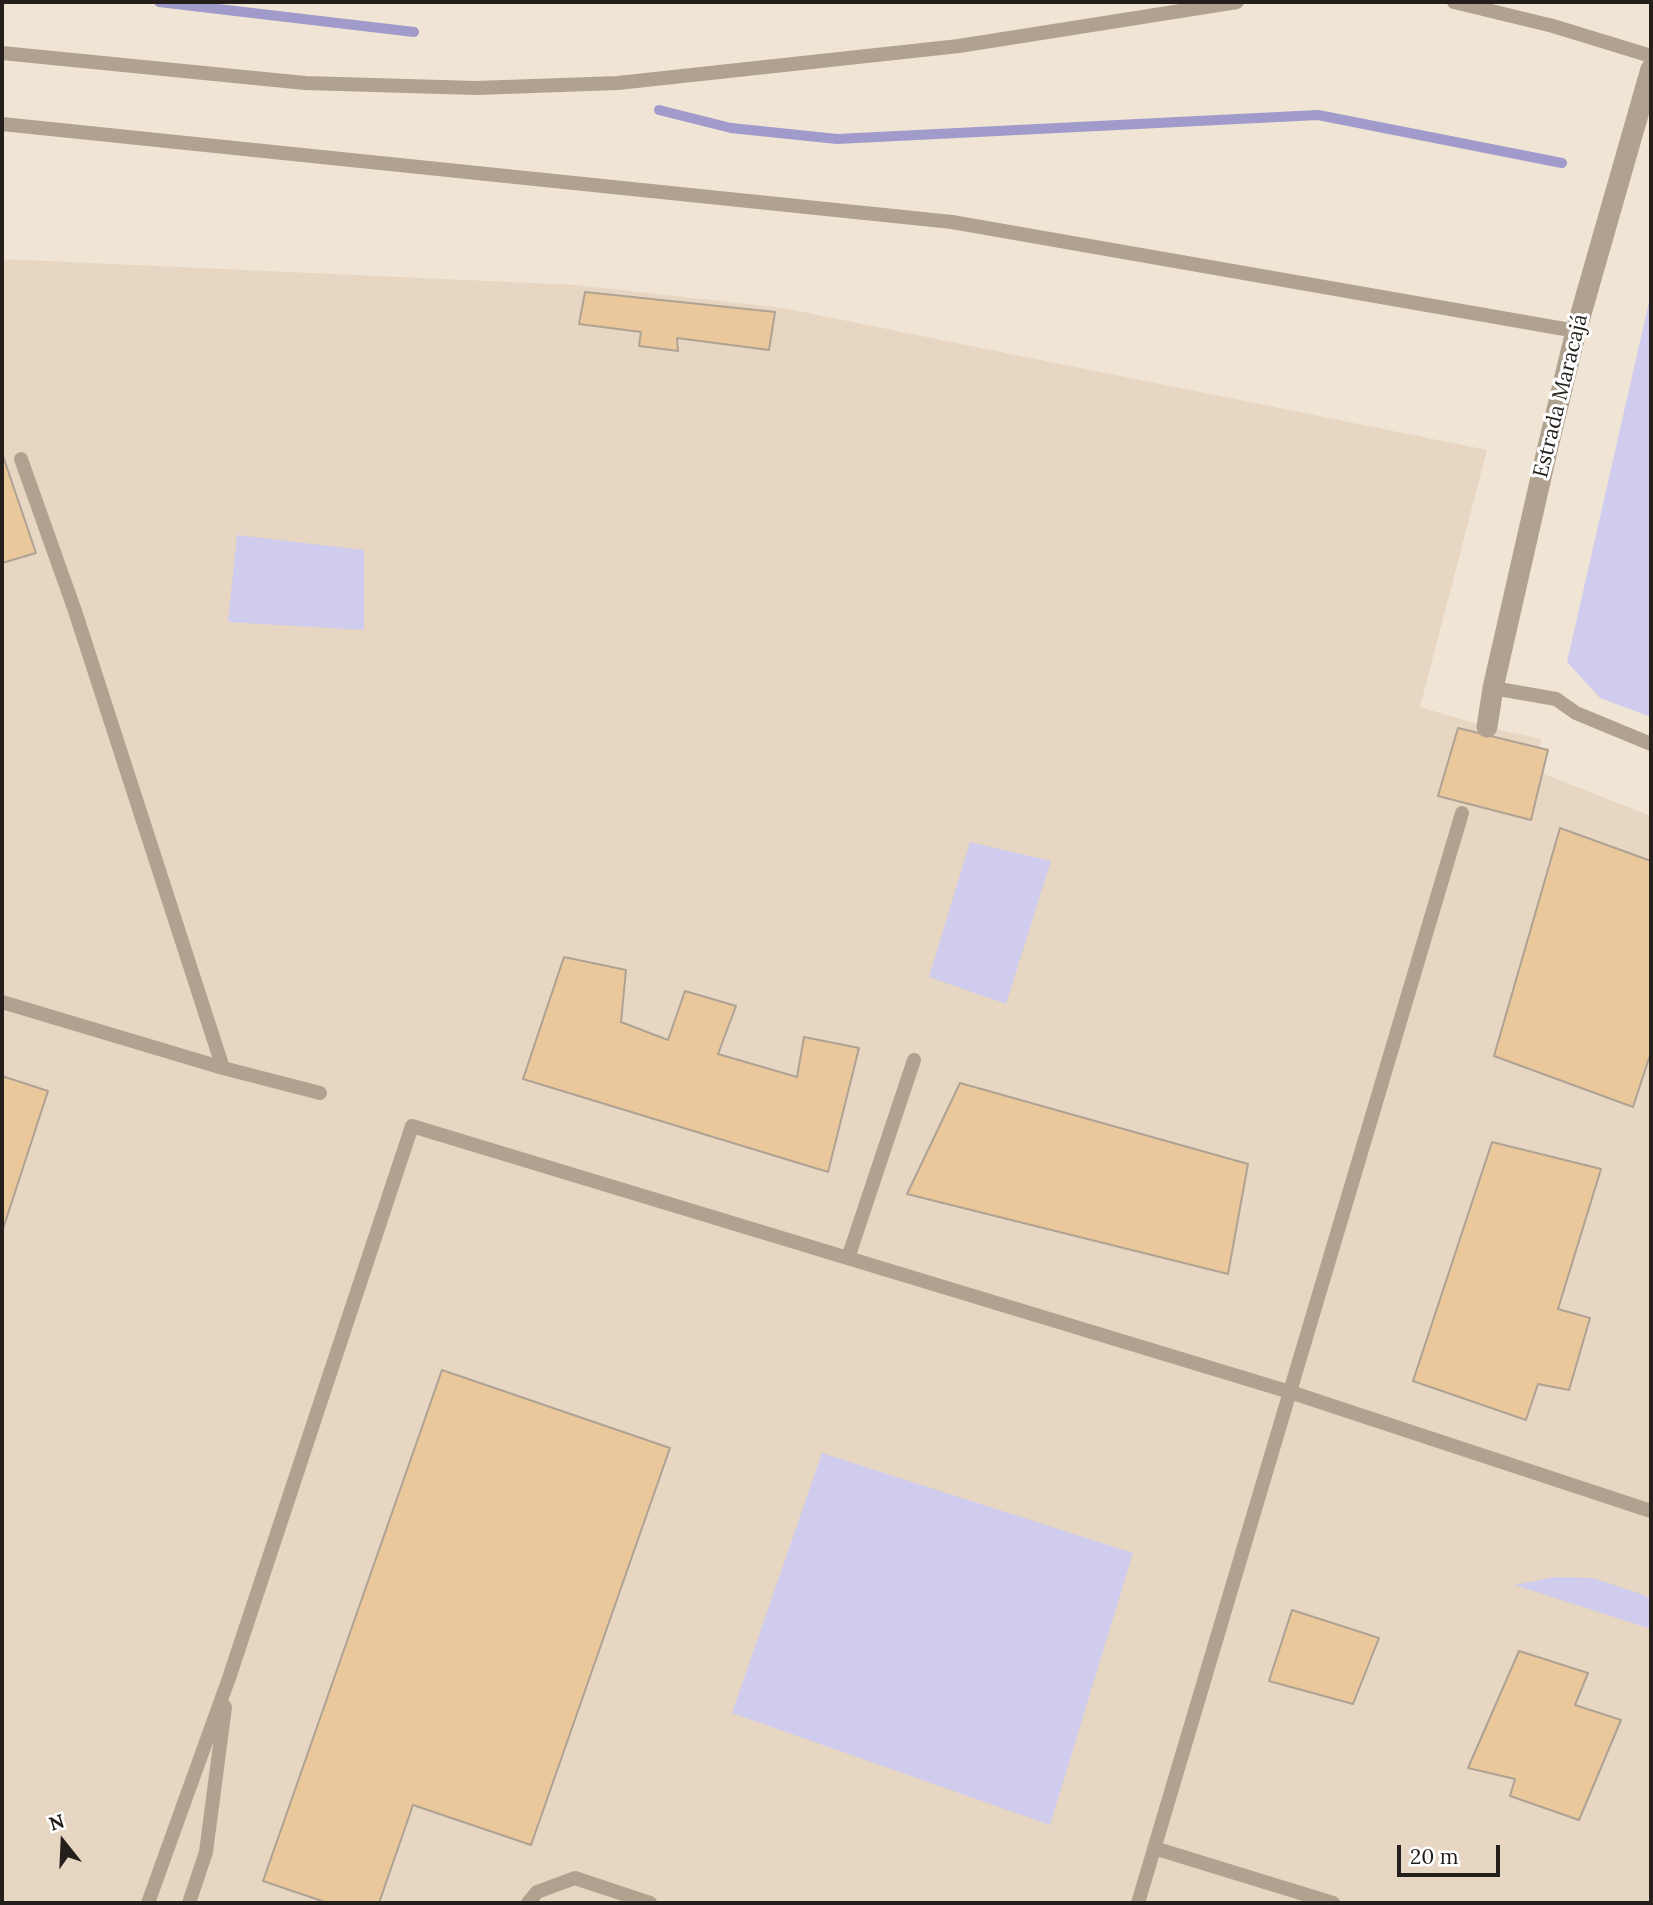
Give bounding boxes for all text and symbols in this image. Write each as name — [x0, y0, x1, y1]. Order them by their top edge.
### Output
street label: Estrada Maracajá — [1528, 312, 1594, 480]
north arrow — [28, 1807, 98, 1877]
text: N — [46, 1808, 67, 1836]
scale bar — [1401, 1832, 1504, 1876]
text: 20 m — [1410, 1843, 1459, 1870]

